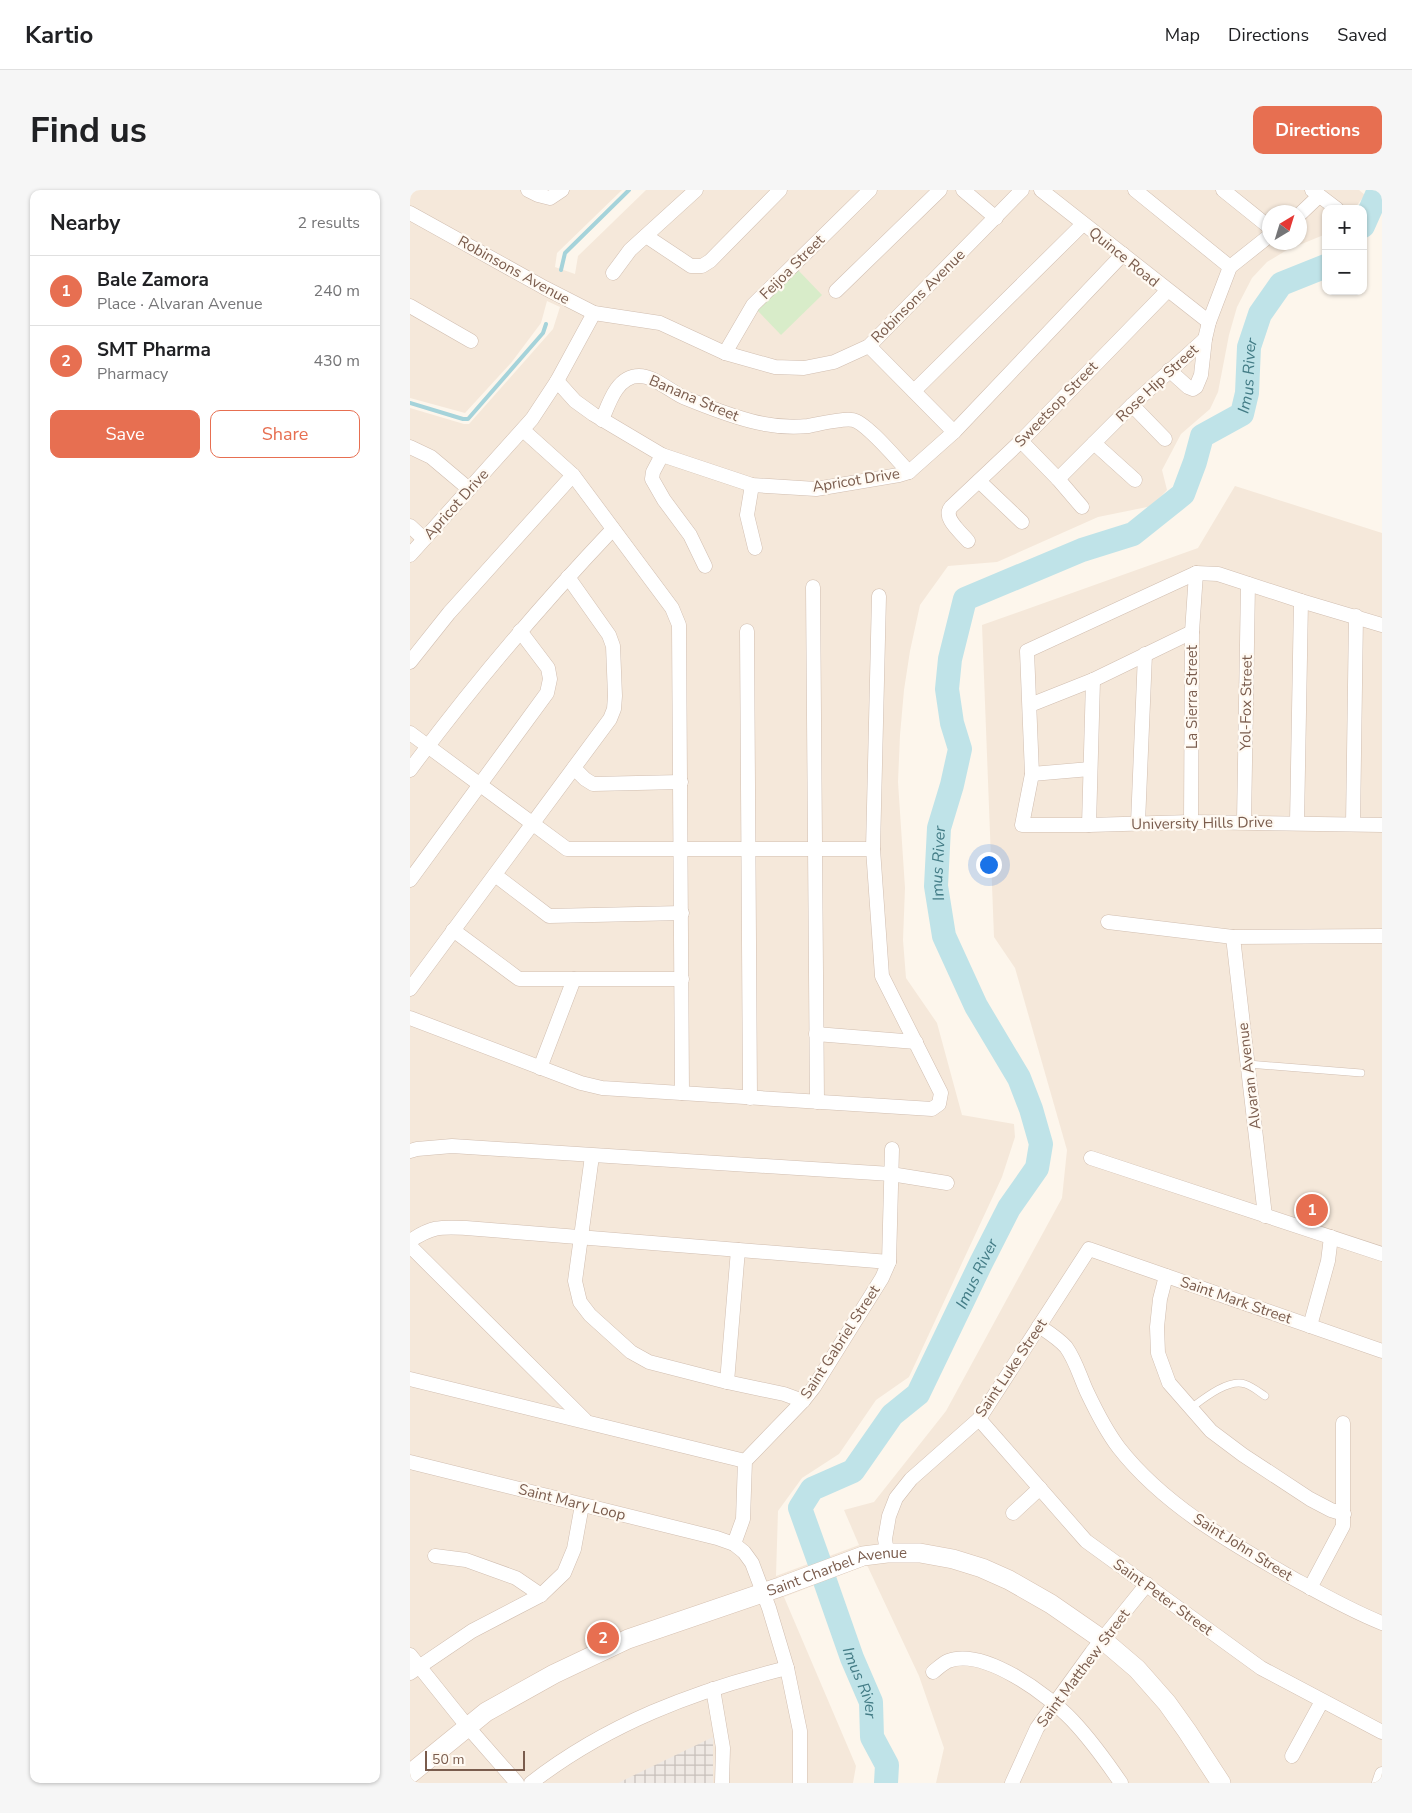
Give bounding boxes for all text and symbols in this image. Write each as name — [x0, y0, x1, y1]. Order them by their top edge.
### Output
text: Kartio — [25, 19, 93, 51]
text: Map — [1165, 23, 1200, 47]
text: Directions — [1228, 23, 1309, 47]
text: Saved — [1337, 23, 1387, 47]
button: Directions — [1253, 106, 1382, 154]
text: Find us — [30, 107, 147, 154]
north arrow — [1262, 205, 1307, 250]
map controls — [1322, 205, 1367, 295]
button: + — [1322, 205, 1367, 250]
text: Nearby — [50, 209, 120, 237]
text: 2 results — [298, 212, 360, 234]
street label: Quince Road — [1085, 222, 1163, 292]
street label: Feijoa Street — [755, 230, 829, 304]
street label: Robinsons Avenue — [454, 231, 574, 309]
street label: Robinsons Avenue — [867, 245, 969, 347]
button: − — [1322, 250, 1367, 295]
text: Bale Zamora — [97, 267, 209, 293]
text: 1 — [61, 280, 71, 302]
text: 240 m — [313, 280, 360, 302]
text: Place · Alvaran Avenue — [97, 293, 263, 315]
water label: Imus River — [1233, 334, 1264, 416]
text: SMT Pharma — [97, 337, 211, 363]
street label: Rose Hip Street — [1112, 339, 1203, 426]
text: 2 — [61, 350, 71, 372]
text: 430 m — [313, 350, 360, 372]
street label: Sweetsop Street — [1010, 356, 1103, 451]
text: Pharmacy — [97, 363, 168, 385]
street label: Banana Street — [646, 370, 743, 426]
button: Save — [50, 410, 200, 458]
button: Share — [210, 410, 360, 458]
street label: Apricot Drive — [811, 463, 901, 497]
street label: Apricot Drive — [419, 464, 493, 543]
street label: La Sierra Street — [1182, 644, 1202, 749]
street label: Yol-Fox Street — [1235, 654, 1257, 752]
street label: University Hills Drive — [1131, 812, 1273, 834]
water label: Imus River — [926, 824, 951, 903]
your location — [976, 852, 1002, 878]
street label: Alvaran Avenue — [1233, 1021, 1265, 1131]
pin: 1 — [1296, 1191, 1328, 1229]
water label: Imus River — [951, 1234, 1004, 1313]
street label: Saint Mark Street — [1178, 1272, 1295, 1329]
street label: Saint Gabriel Street — [796, 1281, 885, 1403]
street label: Saint Luke Street — [971, 1314, 1052, 1421]
street label: Saint Mary Loop — [516, 1479, 628, 1525]
street label: Saint John Street — [1190, 1508, 1297, 1586]
street label: Saint Charbel Avenue — [764, 1543, 907, 1601]
street label: Saint Peter Street — [1109, 1554, 1218, 1640]
street label: Saint Matthew Street — [1032, 1604, 1135, 1731]
pin: 2 — [587, 1619, 619, 1657]
water label: Imus River — [837, 1644, 881, 1720]
scale bar — [425, 1748, 525, 1771]
text: 50 m — [432, 1750, 464, 1769]

